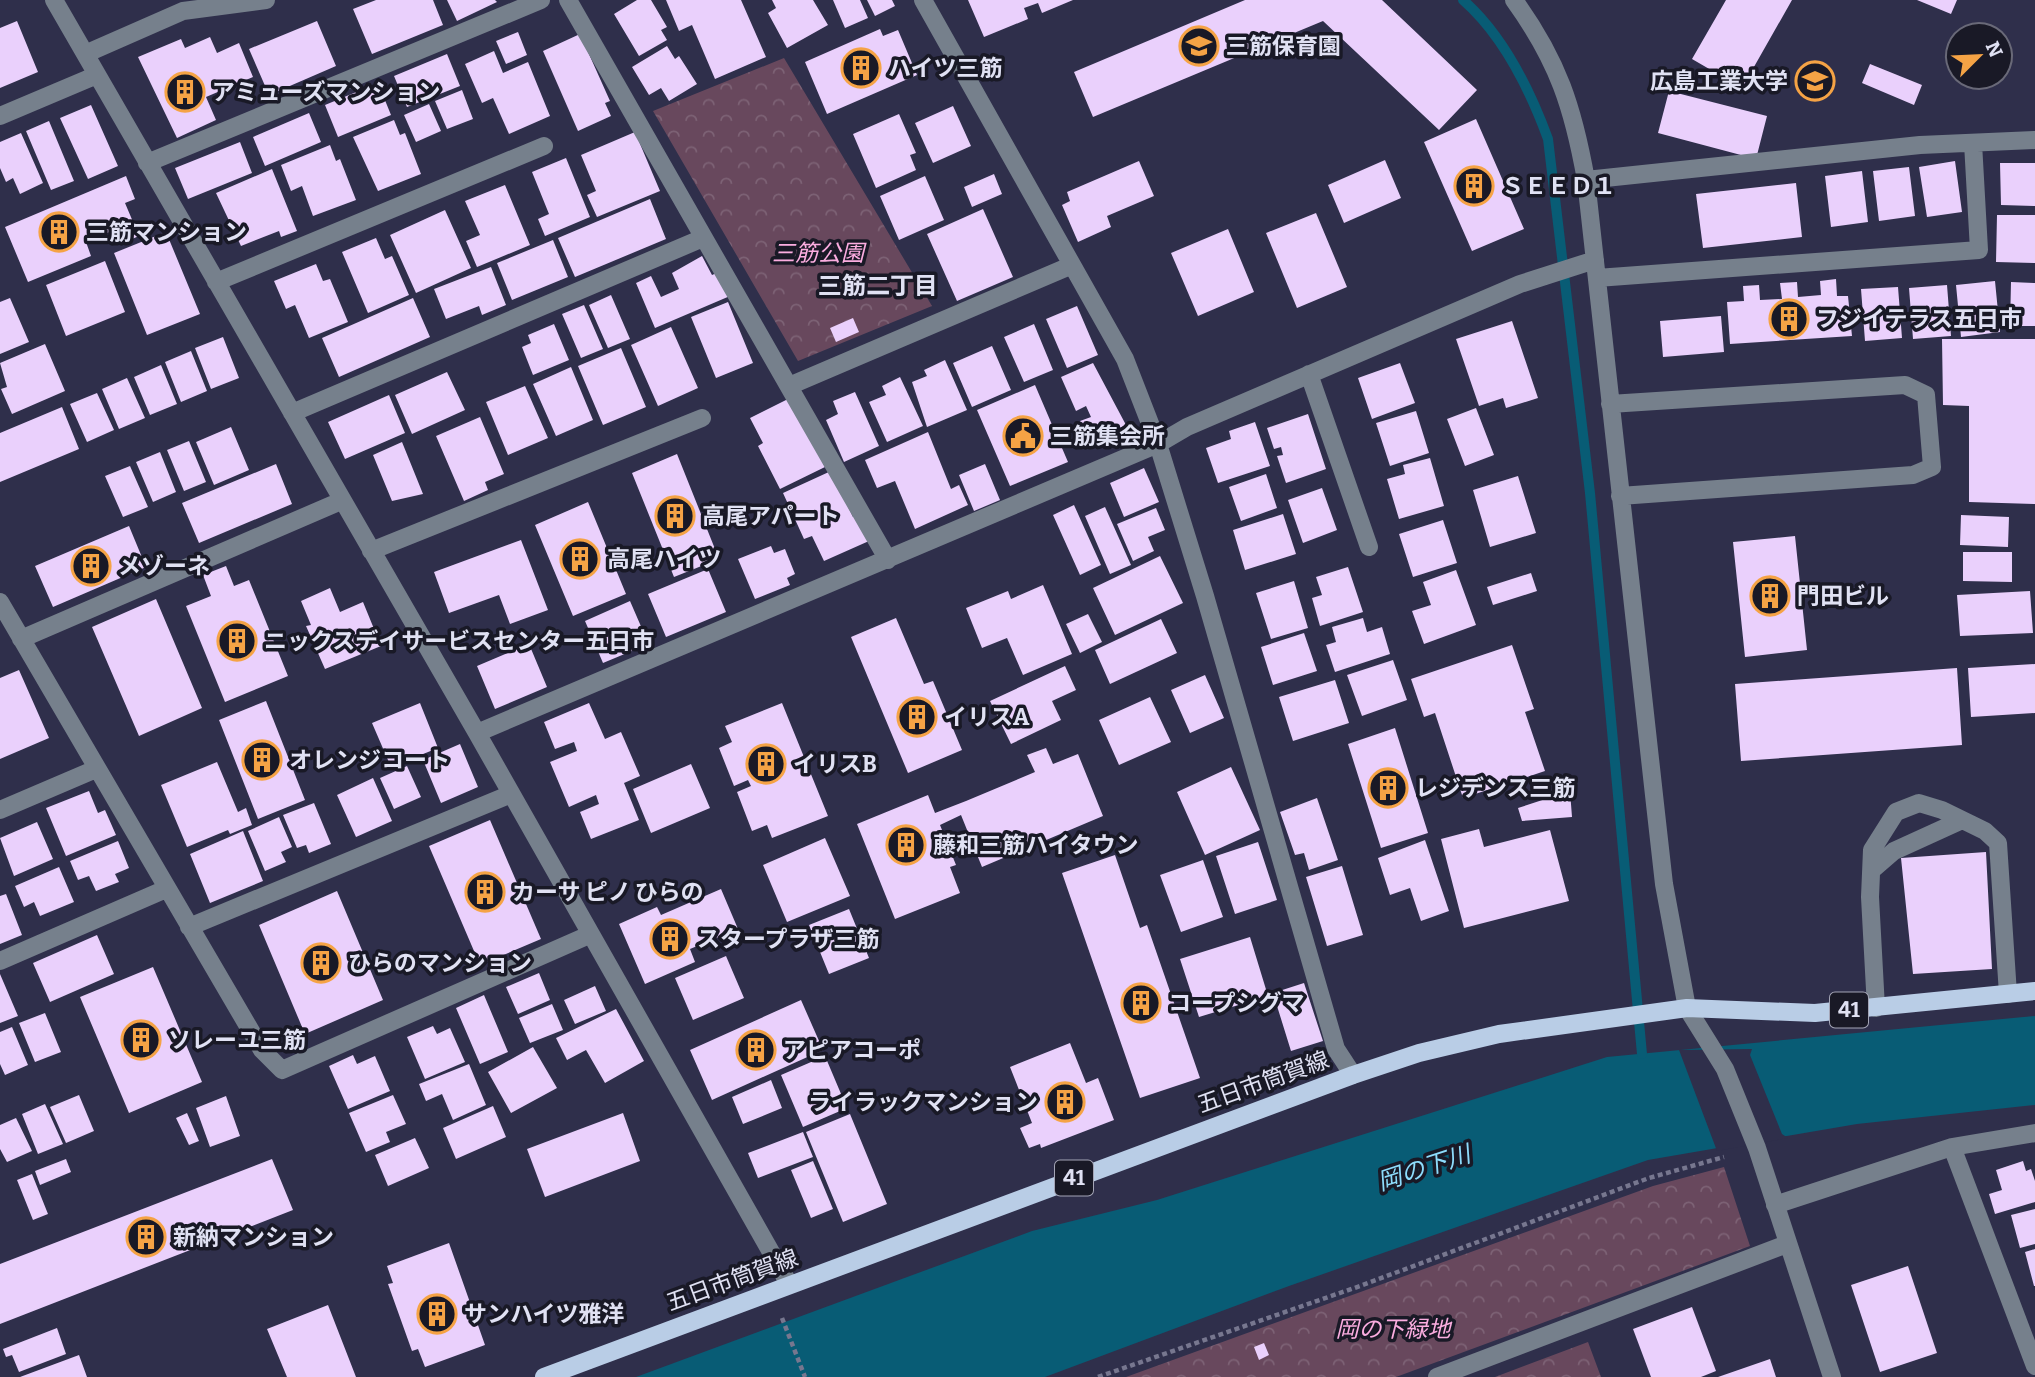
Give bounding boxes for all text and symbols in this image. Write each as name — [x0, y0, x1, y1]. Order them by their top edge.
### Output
north arrow — [1944, 21, 2014, 91]
school or university icon: 三筋保育園 — [1178, 25, 1220, 67]
place label: 三筋保育園 — [1226, 32, 1341, 60]
text: N — [1981, 38, 2008, 61]
building icon: ハイツ三筋 — [840, 47, 882, 89]
place label: ハイツ三筋 — [888, 54, 1003, 82]
school or university icon: 広島工業大学 — [1794, 60, 1836, 102]
place label: 広島工業大学 — [1650, 67, 1788, 95]
building icon: アミューズマンション — [164, 71, 206, 113]
place label: アミューズマンション — [212, 78, 440, 106]
building icon: ＳＥＥＤ１ — [1453, 165, 1495, 207]
place label: ＳＥＥＤ１ — [1501, 172, 1616, 200]
building icon: 三筋マンション — [38, 211, 80, 253]
place label: 三筋マンション — [86, 218, 247, 246]
park label: 三筋公園 — [772, 239, 867, 267]
district label: 三筋二丁目 — [818, 272, 938, 300]
building icon: フジイテラス五日市 — [1768, 298, 1810, 340]
place label: フジイテラス五日市 — [1816, 305, 2022, 333]
public building icon: 三筋集会所 — [1002, 415, 1044, 457]
place label: 三筋集会所 — [1050, 422, 1165, 450]
building icon: 高尾アパート — [654, 495, 696, 537]
place label: 高尾アパート — [702, 502, 840, 530]
building icon: 高尾ハイツ — [559, 538, 601, 580]
building icon: メゾーネ — [70, 545, 112, 587]
place label: 高尾ハイツ — [607, 545, 722, 573]
place label: メゾーネ — [118, 552, 210, 580]
building icon: 門田ビル — [1749, 575, 1791, 617]
place label: 門田ビル — [1797, 582, 1889, 610]
building icon: ニックスデイサービスセンター五日市 — [216, 620, 258, 662]
place label: ニックスデイサービスセンター五日市 — [264, 627, 654, 655]
building icon: イリスA — [896, 696, 938, 738]
place label: イリスA — [944, 703, 1030, 731]
building icon: オレンジコート — [241, 739, 283, 781]
building icon: イリスB — [745, 743, 787, 785]
place label: オレンジコート — [289, 746, 450, 774]
place label: イリスB — [793, 750, 877, 778]
building icon: レジデンス三筋 — [1367, 767, 1409, 809]
place label: レジデンス三筋 — [1415, 774, 1576, 802]
building icon: 藤和三筋ハイタウン — [885, 824, 927, 866]
place label: 藤和三筋ハイタウン — [933, 831, 1139, 859]
building icon: カーサ ピノ ひらの — [464, 871, 506, 913]
place label: カーサ ピノ ひらの — [512, 878, 704, 906]
building icon: スタープラザ三筋 — [649, 918, 691, 960]
place label: スタープラザ三筋 — [697, 925, 880, 953]
building icon: ひらのマンション — [300, 942, 342, 984]
place label: ひらのマンション — [348, 949, 532, 977]
building icon: コープシグマ — [1120, 982, 1162, 1024]
place label: コープシグマ — [1168, 989, 1305, 1017]
road number: 41 — [1830, 992, 1868, 1028]
building icon: ソレーユ三筋 — [120, 1019, 162, 1061]
place label: ソレーユ三筋 — [168, 1026, 306, 1054]
building icon: アピアコーポ — [735, 1029, 777, 1071]
place label: アピアコーポ — [783, 1036, 921, 1064]
street label: 五日市筒賀線 — [1193, 1045, 1333, 1119]
building icon: ライラックマンション — [1044, 1081, 1086, 1123]
place label: ライラックマンション — [808, 1088, 1038, 1116]
water label: 岡の下川 — [1374, 1139, 1477, 1196]
road number: 41 — [1055, 1160, 1093, 1196]
building icon: 新納マンション — [125, 1216, 167, 1258]
place label: 新納マンション — [173, 1223, 334, 1251]
street label: 五日市筒賀線 — [662, 1243, 802, 1317]
building icon: サンハイツ雅洋 — [416, 1293, 458, 1335]
place label: サンハイツ雅洋 — [464, 1300, 625, 1328]
park label: 岡の下緑地 — [1336, 1315, 1453, 1343]

